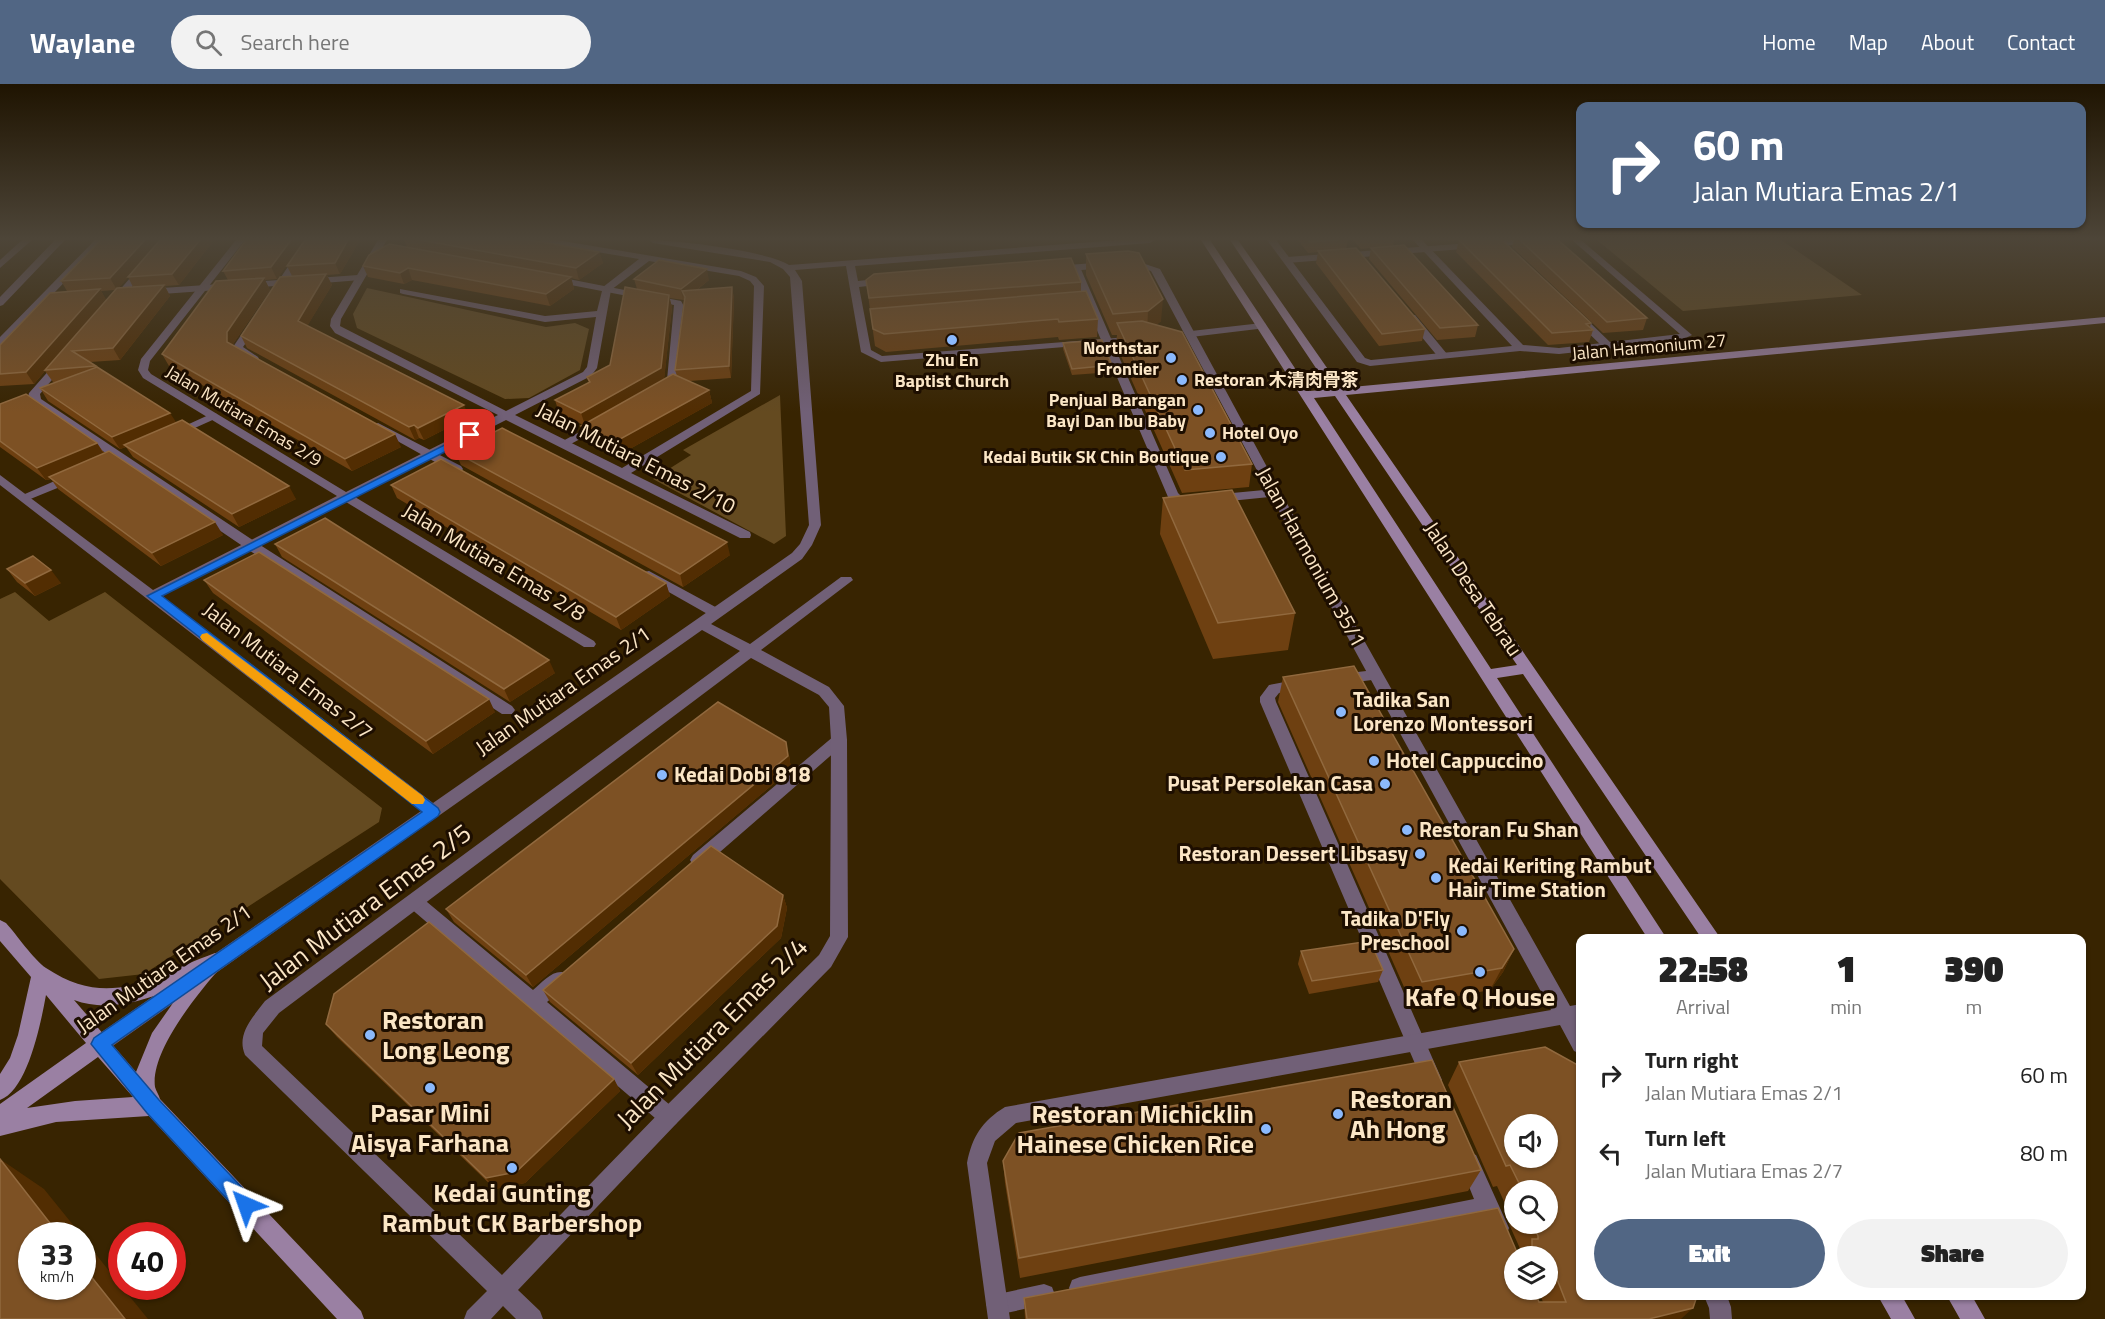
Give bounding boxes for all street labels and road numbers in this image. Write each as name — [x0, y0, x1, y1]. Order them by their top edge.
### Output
street label: Jalan Harmonium 27 — [1570, 326, 1727, 367]
street label: Jalan Mutiara Emas 2/9 — [161, 358, 328, 473]
street label: Jalan Mutiara Emas 2/10 — [531, 393, 742, 521]
street label: Jalan Harmonium 35/1 — [1249, 461, 1375, 652]
street label: Jalan Mutiara Emas 2/8 — [397, 494, 592, 628]
street label: Jalan Desa Tebrau — [1417, 515, 1531, 662]
street label: Jalan Mutiara Emas 2/7 — [197, 594, 380, 747]
street label: Jalan Mutiara Emas 2/1 — [468, 617, 657, 763]
street label: Jalan Mutiara Emas 2/5 — [250, 814, 479, 1000]
street label: Jalan Mutiara Emas 2/1 — [69, 895, 258, 1041]
street label: Jalan Mutiara Emas 2/4 — [607, 928, 816, 1137]

